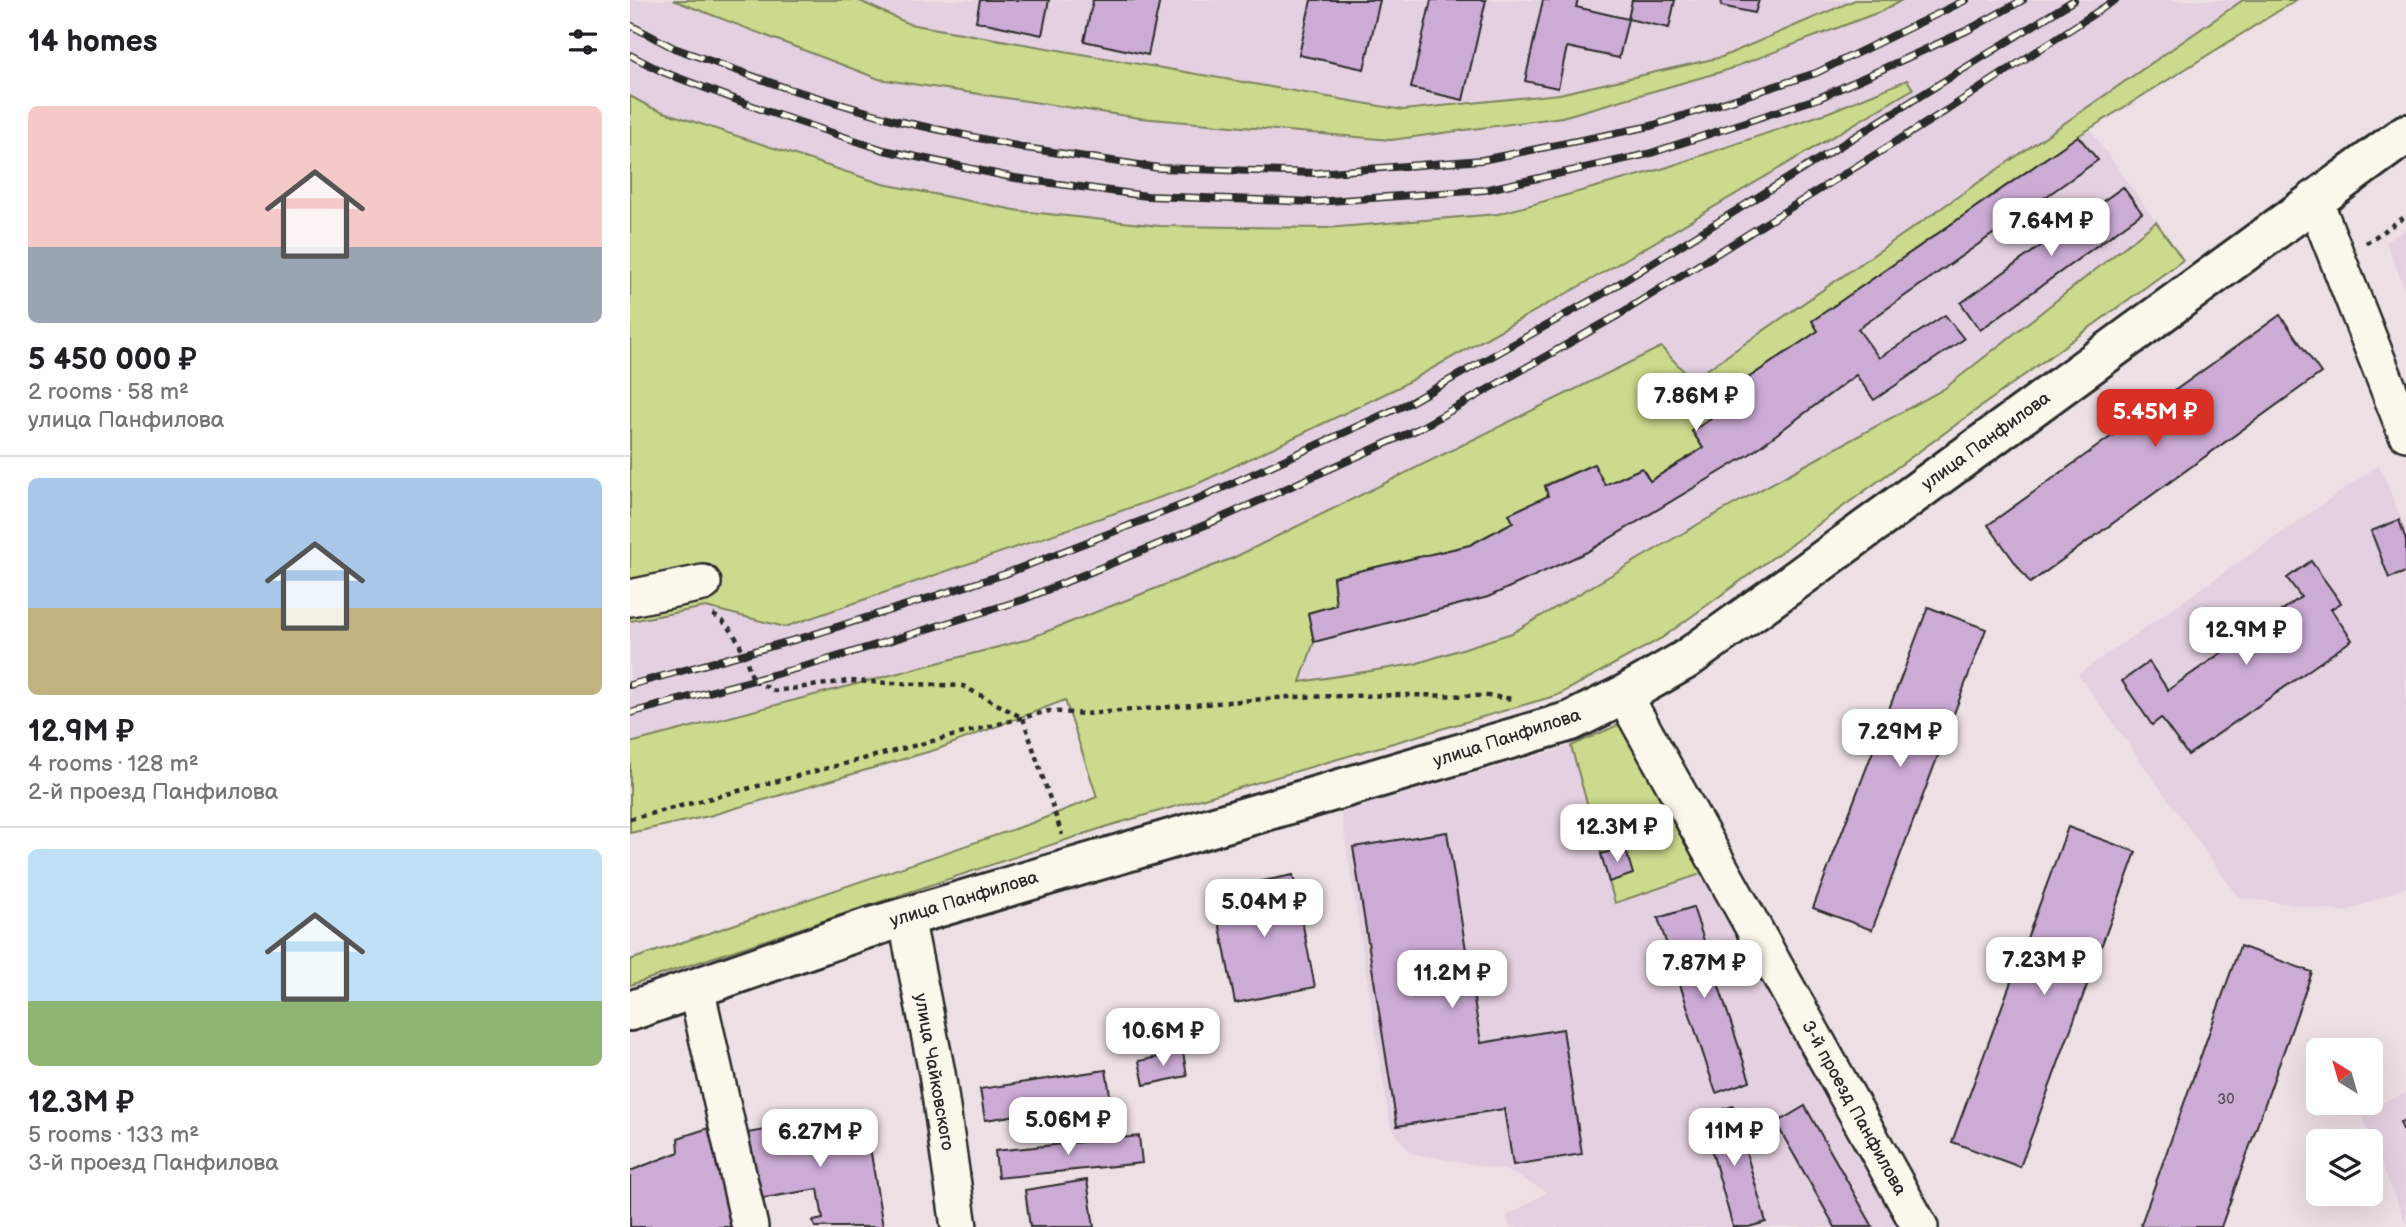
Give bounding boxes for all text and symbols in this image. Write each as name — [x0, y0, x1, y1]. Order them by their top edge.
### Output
icon: filters — [564, 23, 602, 61]
text: 14 homes — [28, 24, 157, 60]
icon: home — [252, 151, 378, 277]
pin: 7.64M ₽ — [1986, 198, 2116, 258]
text: 7.64M ₽ — [2009, 207, 2093, 235]
text: 5 450 000 ₽ — [28, 342, 197, 378]
pin: 7.86M ₽ — [1631, 374, 1761, 433]
text: 2 rooms · 58 m² — [28, 378, 189, 406]
text: 7.86M ₽ — [1654, 382, 1738, 410]
street label: улица Панфилова — [1918, 387, 2055, 495]
pin: 5.45M ₽ — [2090, 390, 2220, 449]
text: 5.45M ₽ — [2113, 398, 2197, 426]
text: улица Панфилова — [28, 406, 224, 434]
icon: home — [252, 523, 378, 649]
pin: 12.9M ₽ — [2181, 608, 2311, 667]
text: 12.9M ₽ — [2205, 616, 2287, 644]
street label: улица Панфилова — [1431, 704, 1584, 772]
pin: 7.29M ₽ — [1835, 710, 1965, 769]
text: 12.9M ₽ — [28, 714, 134, 750]
text: 7.29M ₽ — [1858, 718, 1942, 746]
text: 4 rooms · 128 m² — [28, 750, 199, 778]
text: 2-й проезд Панфилова — [28, 778, 278, 806]
pin: 12.3M ₽ — [1552, 804, 1682, 864]
text: 12.3M ₽ — [1576, 813, 1658, 841]
street label: улица Панфилова — [887, 866, 1041, 932]
pin: 5.04M ₽ — [1199, 880, 1329, 939]
text: 5.04M ₽ — [1221, 888, 1307, 916]
icon: home — [252, 894, 378, 1020]
pin: 7.23M ₽ — [1979, 937, 2109, 997]
pin: 7.87M ₽ — [1639, 940, 1769, 1000]
text: 7.23M ₽ — [2002, 946, 2086, 974]
text: 7.87M ₽ — [1662, 949, 1746, 977]
pin: 11.2M ₽ — [1387, 950, 1517, 1010]
text: 11.2M ₽ — [1413, 959, 1491, 987]
street label: улица Чайковского — [910, 992, 958, 1152]
pin: 10.6M ₽ — [1098, 1009, 1228, 1068]
text: 10.6M ₽ — [1122, 1017, 1204, 1045]
street label: 3-й проезд Панфилова — [1797, 1017, 1911, 1199]
north arrow — [2306, 1038, 2384, 1115]
map controls — [2306, 1038, 2383, 1206]
text: 12.3M ₽ — [28, 1085, 134, 1121]
house number: 30 — [2218, 1091, 2234, 1108]
pin: 5.06M ₽ — [1003, 1098, 1133, 1157]
text: 5.06M ₽ — [1025, 1106, 1111, 1134]
pin: 11M ₽ — [1685, 1108, 1783, 1168]
pin: 6.27M ₽ — [755, 1110, 885, 1169]
text: 11M ₽ — [1705, 1117, 1763, 1145]
text: 6.27M ₽ — [778, 1118, 862, 1146]
text: 5 rooms · 133 m² — [28, 1121, 199, 1149]
button: layers — [2306, 1129, 2383, 1206]
text: 3-й проезд Панфилова — [28, 1149, 279, 1177]

